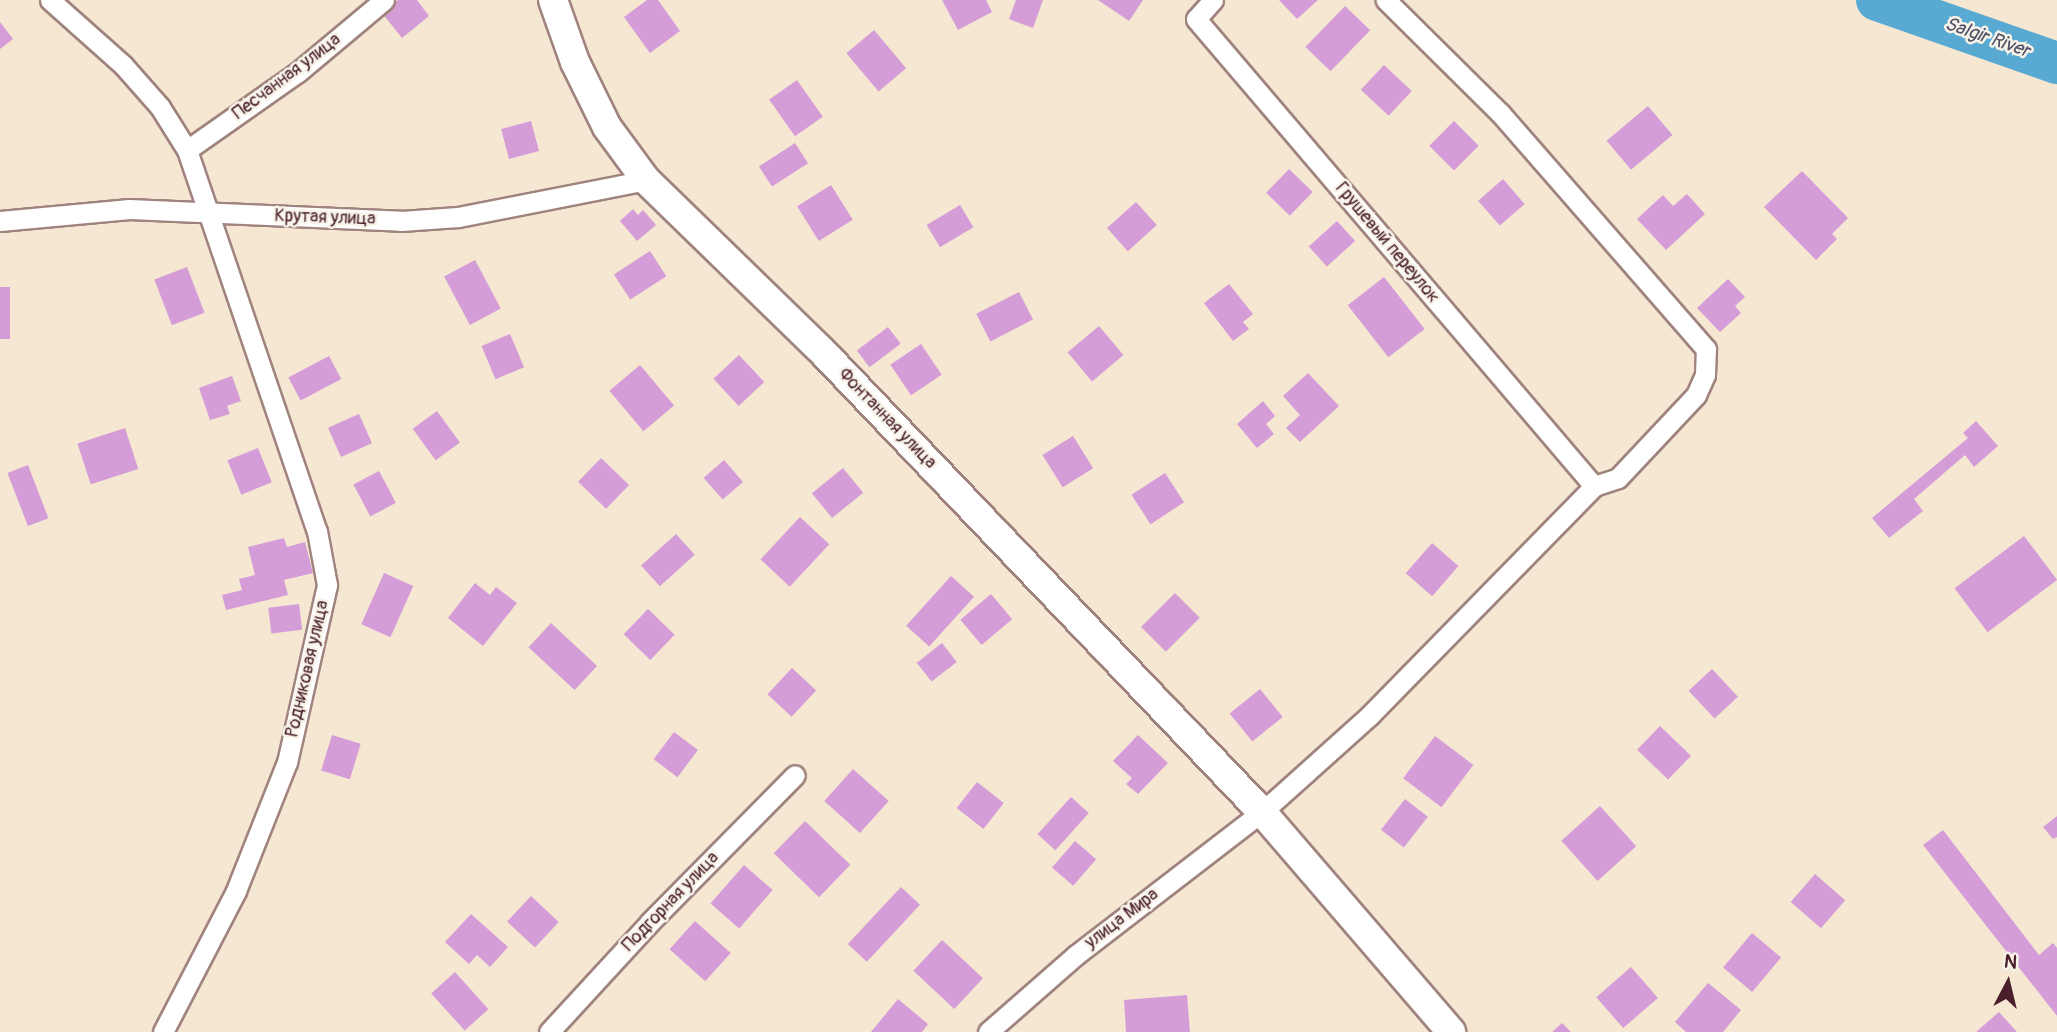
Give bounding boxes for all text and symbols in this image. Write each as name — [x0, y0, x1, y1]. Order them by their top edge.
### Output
water label: Salgir River — [1942, 13, 2032, 63]
street label: Песчанная улица — [229, 29, 345, 125]
street label: Грушевый переулок — [1330, 178, 1444, 308]
street label: Крутая улица — [274, 205, 376, 231]
street label: Фонтанная улица — [834, 364, 940, 474]
street label: Родниковая улица — [282, 598, 334, 740]
street label: Подгорная улица — [618, 848, 724, 956]
street label: улица Мира — [1081, 884, 1163, 954]
north arrow — [1973, 948, 2043, 1018]
text: N — [2003, 949, 2018, 975]

